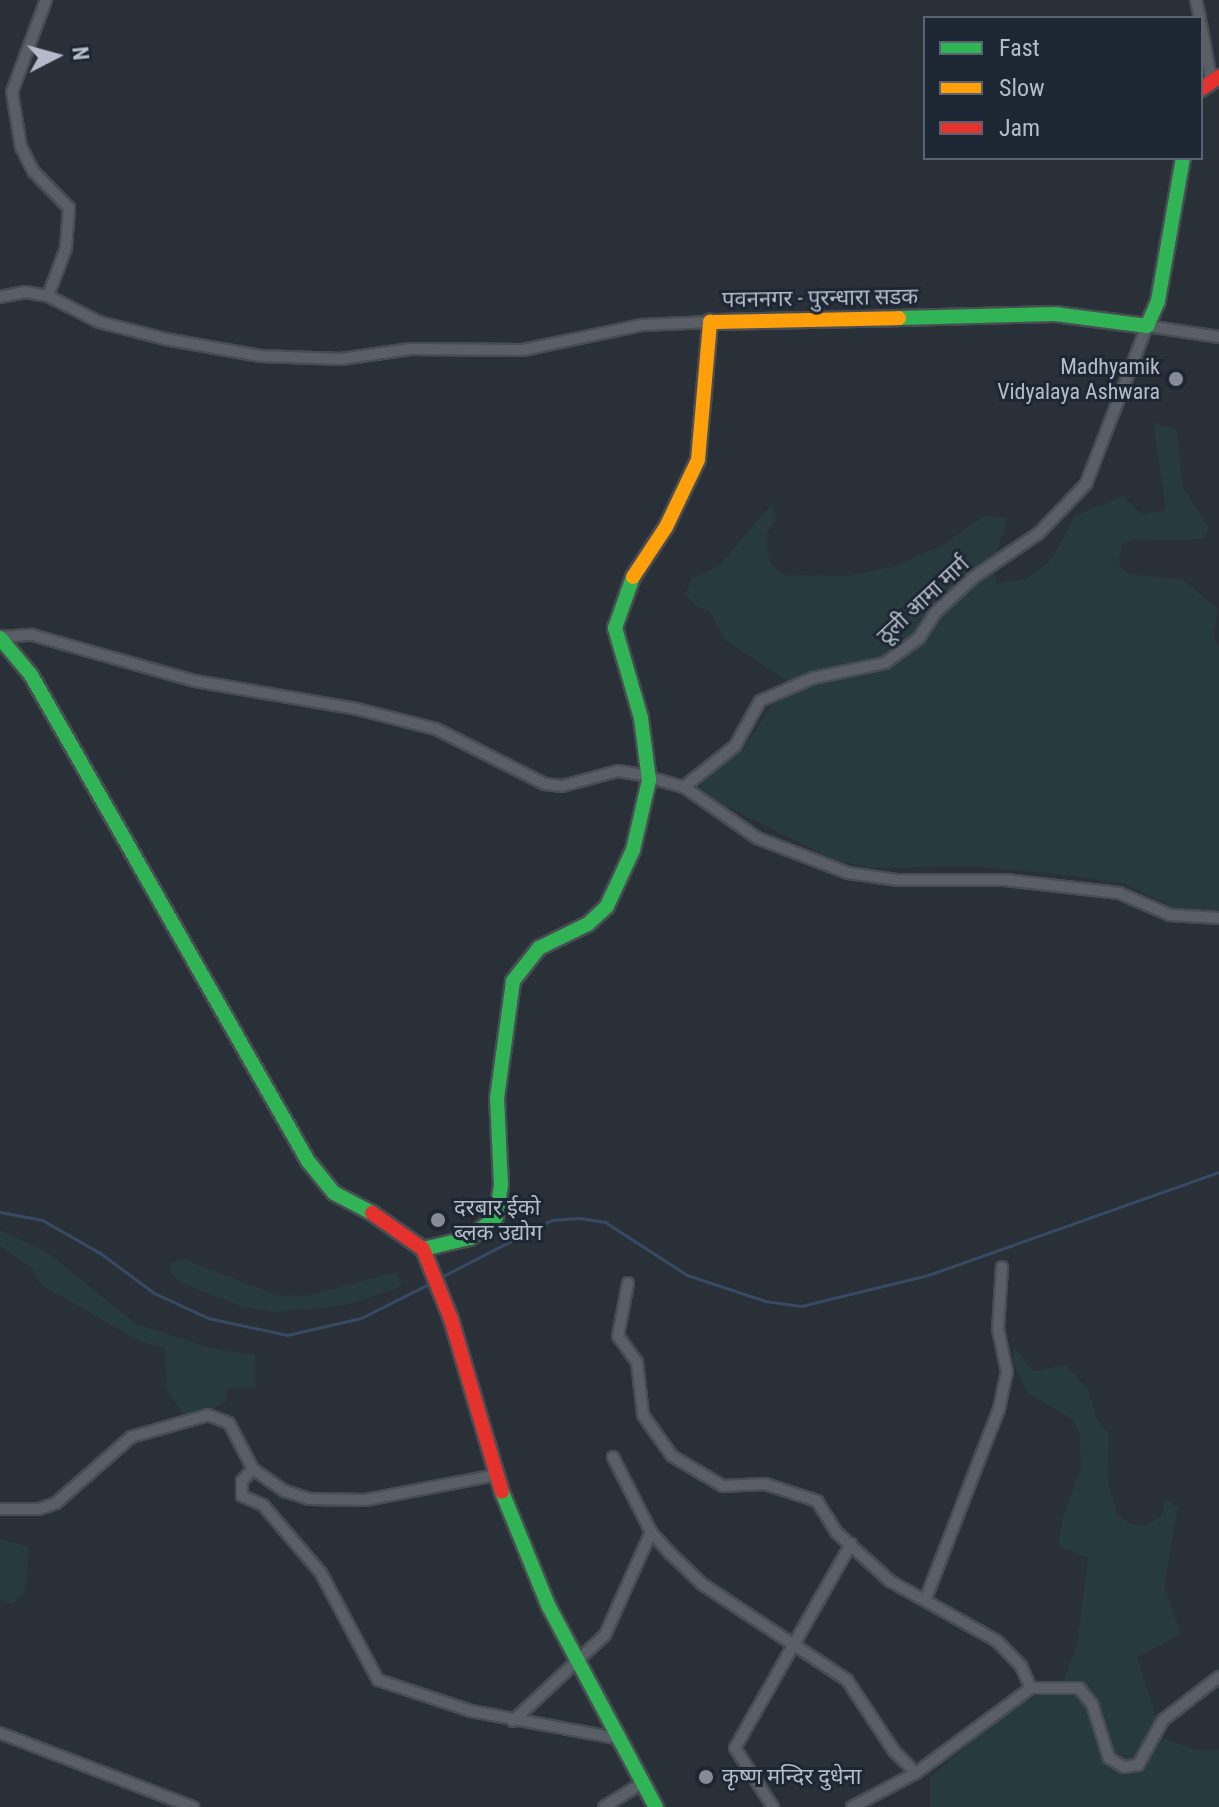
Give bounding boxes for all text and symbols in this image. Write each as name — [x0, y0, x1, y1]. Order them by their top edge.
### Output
north arrow — [16, 16, 96, 96]
legend — [923, 16, 1203, 160]
text: Fast — [999, 34, 1040, 62]
text: N — [67, 45, 94, 61]
text: Slow — [999, 74, 1045, 102]
text: Jam — [999, 114, 1040, 142]
street label: पवननगर - पुरन्धारा सडक — [722, 283, 918, 313]
place label: Madhyamik Vidyalaya Ashwara — [997, 353, 1160, 404]
marker: Madhyamik Vidyalaya Ashwara — [1167, 370, 1185, 388]
street label: ठूली आमा मार्ग — [872, 551, 974, 649]
place label: दरबार ईको ब्लक उद्योग — [454, 1194, 542, 1246]
marker: दरबार ईको ब्लक उद्योग — [429, 1211, 447, 1229]
place label: कृष्ण मन्दिर दुधेना — [722, 1764, 861, 1790]
marker: कृष्ण मन्दिर दुधेना — [697, 1768, 715, 1786]

